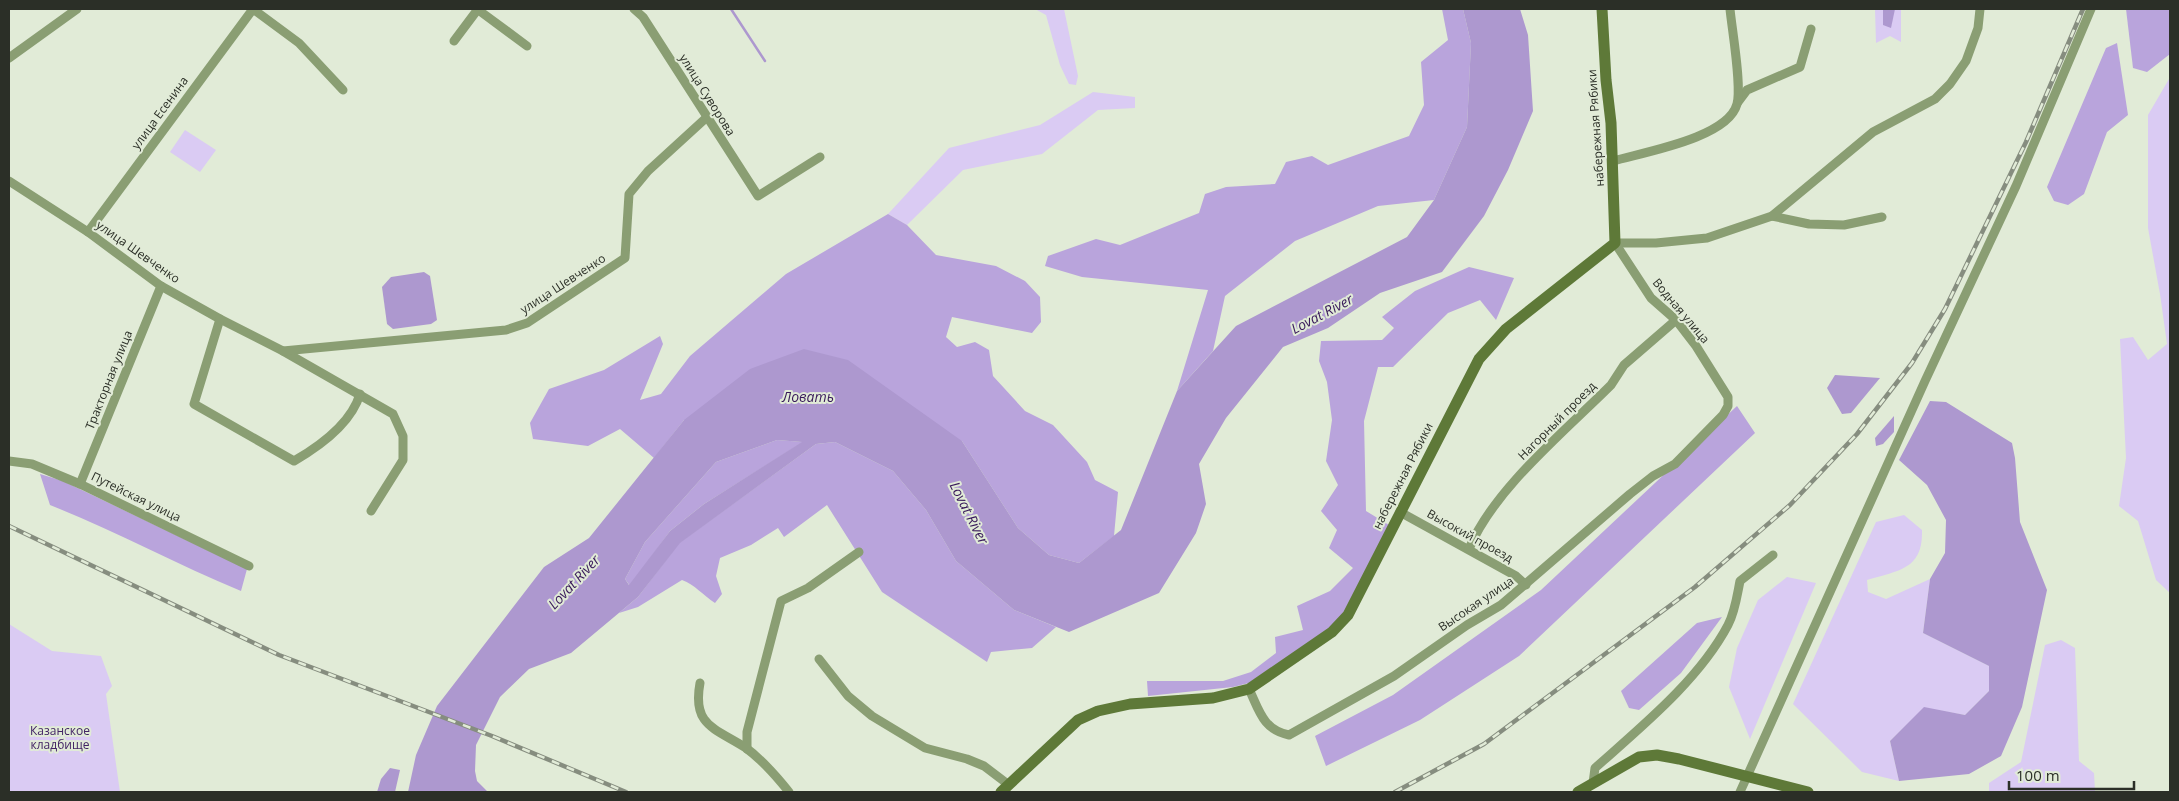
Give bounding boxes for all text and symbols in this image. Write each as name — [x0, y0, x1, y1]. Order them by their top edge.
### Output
street label: улица Суворова — [675, 51, 739, 139]
street label: набережная Рябики — [1583, 69, 1608, 187]
street label: улица Есенина — [127, 73, 192, 153]
street label: улица Шевченко — [93, 216, 184, 287]
street label: улица Шевченко — [517, 250, 609, 318]
street label: Водная улица — [1649, 274, 1714, 347]
water label: Lovat River — [1287, 289, 1357, 338]
street label: Тракторная улица — [81, 328, 136, 432]
street label: Нагорный проезд — [1514, 378, 1600, 464]
water label: Ловать — [781, 387, 834, 406]
street label: набережная Рябики — [1368, 420, 1437, 532]
street label: Путейская улица — [89, 467, 184, 526]
water label: Lovat River — [946, 478, 993, 548]
street label: Высокий проезд — [1424, 505, 1516, 566]
water label: Lovat River — [544, 550, 604, 613]
street label: Высокая улица — [1435, 572, 1517, 635]
park label: Казанское кладбище — [30, 722, 90, 753]
scale bar — [2009, 758, 2134, 790]
text: 100 m — [2016, 765, 2060, 785]

